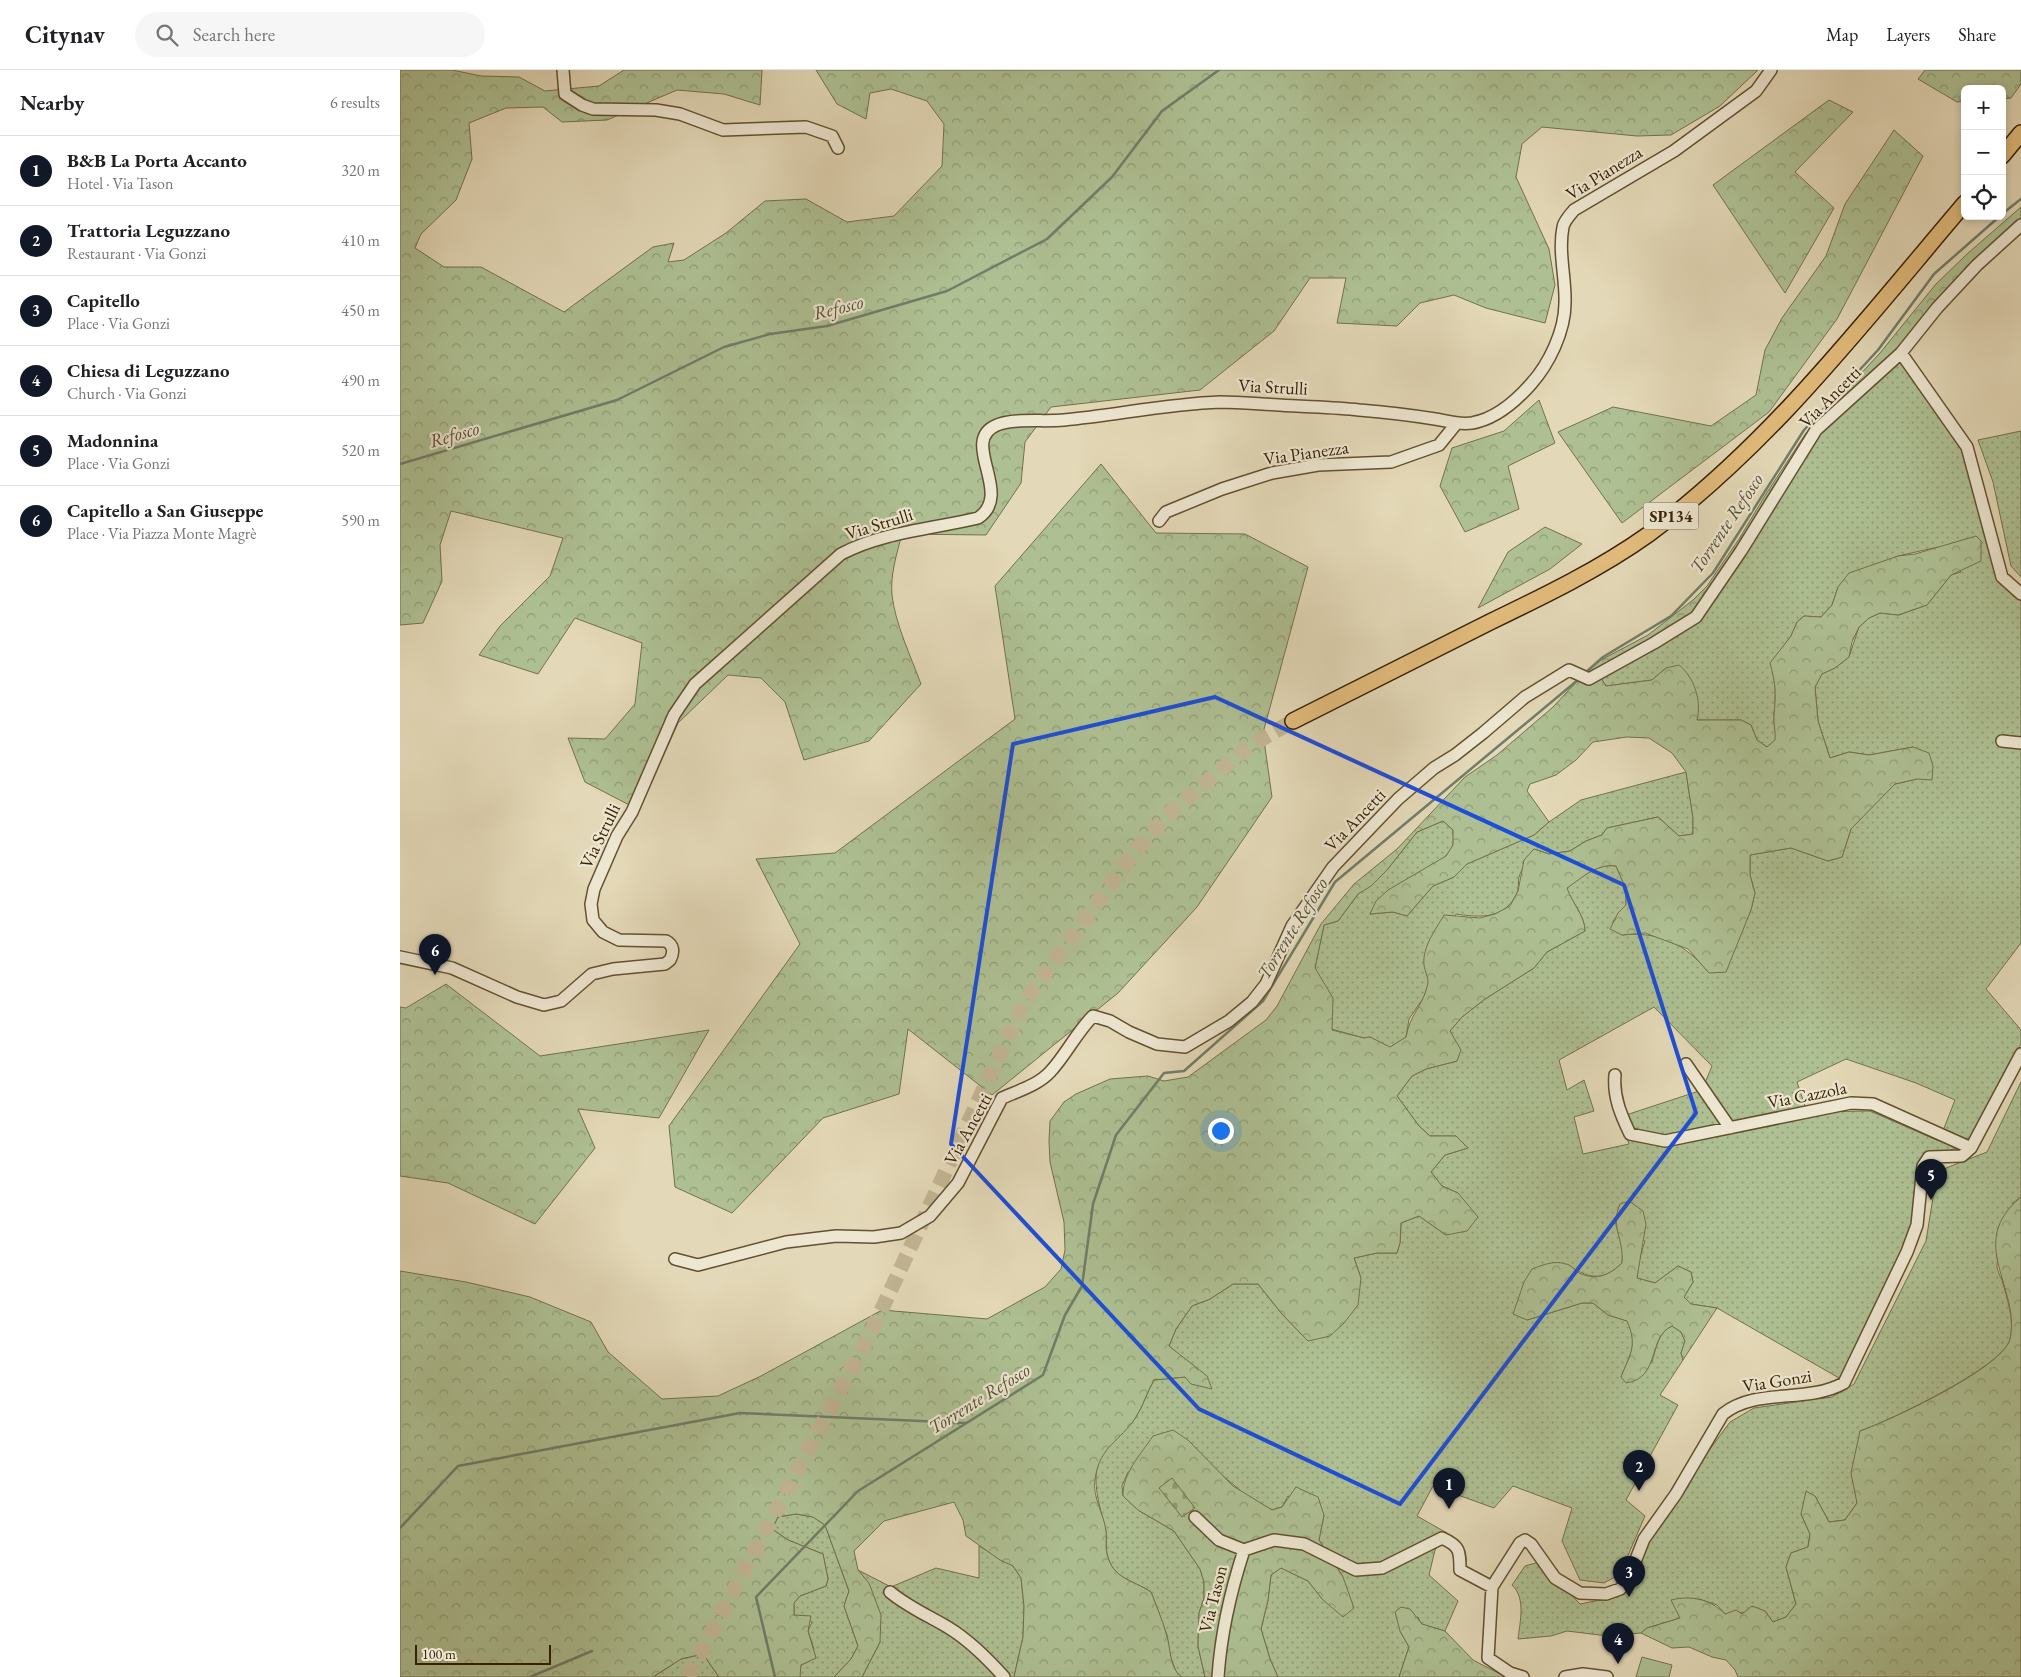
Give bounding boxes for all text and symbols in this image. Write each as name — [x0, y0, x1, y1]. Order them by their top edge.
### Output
search box — [135, 12, 485, 57]
text: Citynav — [25, 19, 105, 50]
icon: search — [153, 21, 181, 49]
text: Search here — [193, 22, 275, 47]
text: Map — [1826, 23, 1858, 46]
text: Layers — [1886, 23, 1930, 46]
text: Share — [1958, 23, 1996, 46]
map controls — [1961, 85, 2006, 220]
button: + — [1961, 85, 2006, 130]
text: Nearby — [20, 89, 84, 116]
text: 6 results — [330, 92, 380, 113]
button: − — [1961, 130, 2006, 175]
street label: Via Pianezza — [1561, 140, 1647, 205]
text: B&B La Porta Accanto — [67, 148, 247, 173]
text: 1 — [32, 160, 40, 181]
text: 320 m — [341, 160, 380, 181]
text: Hotel · Via Tason — [67, 173, 173, 194]
button: locate — [1961, 175, 2006, 220]
text: Trattoria Leguzzano — [67, 218, 230, 243]
text: 2 — [32, 230, 40, 251]
text: 410 m — [341, 230, 380, 251]
text: Restaurant · Via Gonzi — [67, 243, 206, 264]
text: Capitello — [67, 288, 140, 313]
water label: Refosco — [810, 289, 866, 326]
text: 3 — [32, 300, 40, 321]
text: 450 m — [341, 300, 380, 321]
text: Place · Via Gonzi — [67, 313, 170, 334]
text: Chiesa di Leguzzano — [67, 358, 229, 383]
street label: Via Ancetti — [1794, 360, 1866, 433]
text: 4 — [32, 370, 40, 391]
text: 490 m — [341, 370, 380, 391]
street label: Via Strulli — [1238, 373, 1309, 400]
text: Church · Via Gonzi — [67, 383, 187, 404]
water label: Refosco — [426, 415, 482, 454]
text: Madonnina — [67, 428, 158, 453]
street label: Via Pianezza — [1262, 435, 1351, 470]
text: 5 — [32, 440, 40, 461]
text: 520 m — [341, 440, 380, 461]
text: Place · Via Gonzi — [67, 453, 170, 474]
water label: Torrente Refosco — [1684, 468, 1769, 578]
text: Capitello a San Giuseppe — [67, 498, 263, 523]
street label: Via Strulli — [842, 502, 916, 545]
road number: SP134 — [1644, 502, 1698, 530]
text: 6 — [32, 510, 40, 531]
text: 590 m — [341, 510, 380, 531]
text: Place · Via Piazza Monte Magrè — [67, 523, 256, 544]
street label: Via Ancetti — [1319, 783, 1391, 856]
street label: Via Strulli — [574, 799, 625, 872]
water label: Torrente Refosco — [1251, 873, 1334, 984]
pin: 6 — [419, 934, 451, 975]
street label: Via Cazzola — [1765, 1075, 1849, 1113]
street label: Via Ancetti — [938, 1088, 997, 1169]
your location — [1208, 1118, 1234, 1144]
pin: 5 — [1915, 1159, 1947, 1200]
water label: Torrente Refosco — [924, 1357, 1035, 1440]
street label: Via Gonzi — [1741, 1364, 1814, 1397]
pin: 2 — [1623, 1450, 1655, 1491]
pin: 1 — [1433, 1468, 1465, 1509]
pin: 3 — [1613, 1556, 1645, 1597]
street label: Via Tason — [1193, 1562, 1232, 1635]
pin: 4 — [1602, 1623, 1634, 1664]
scale bar — [415, 1642, 551, 1665]
text: 100 m — [422, 1645, 456, 1663]

